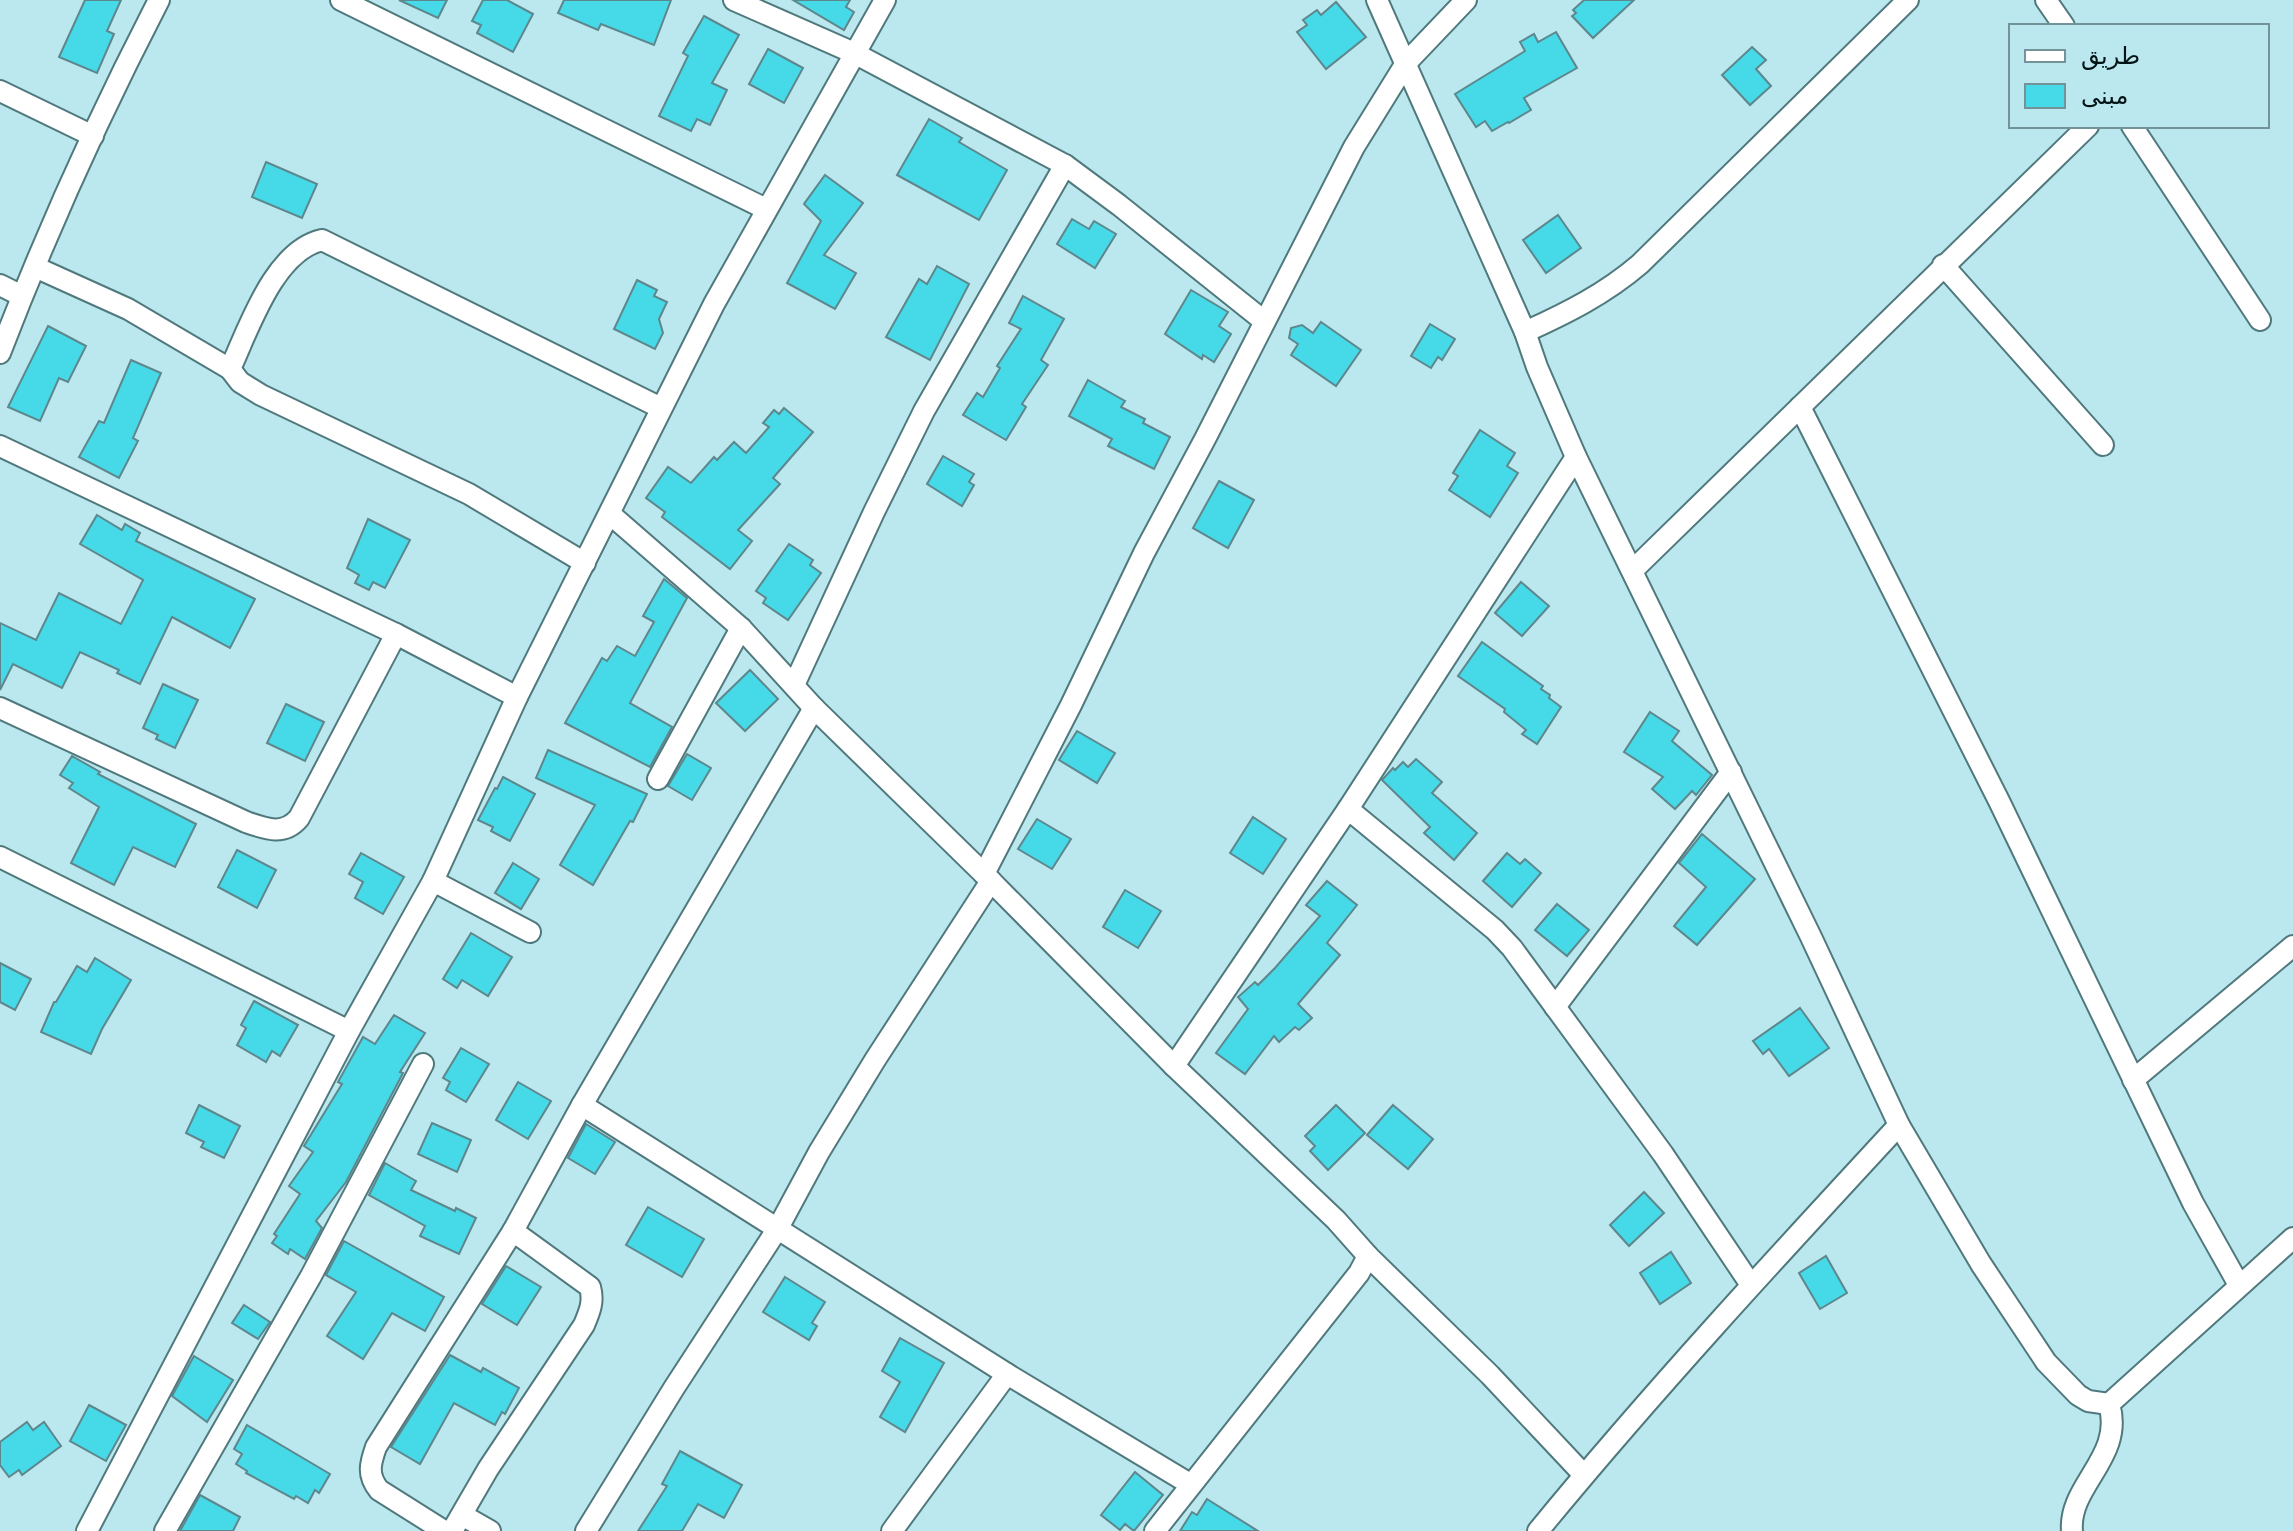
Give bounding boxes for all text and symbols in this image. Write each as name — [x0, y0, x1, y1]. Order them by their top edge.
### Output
legend — [2009, 24, 2269, 128]
text: طريق — [2081, 42, 2140, 70]
text: مبنى — [2081, 82, 2128, 110]

